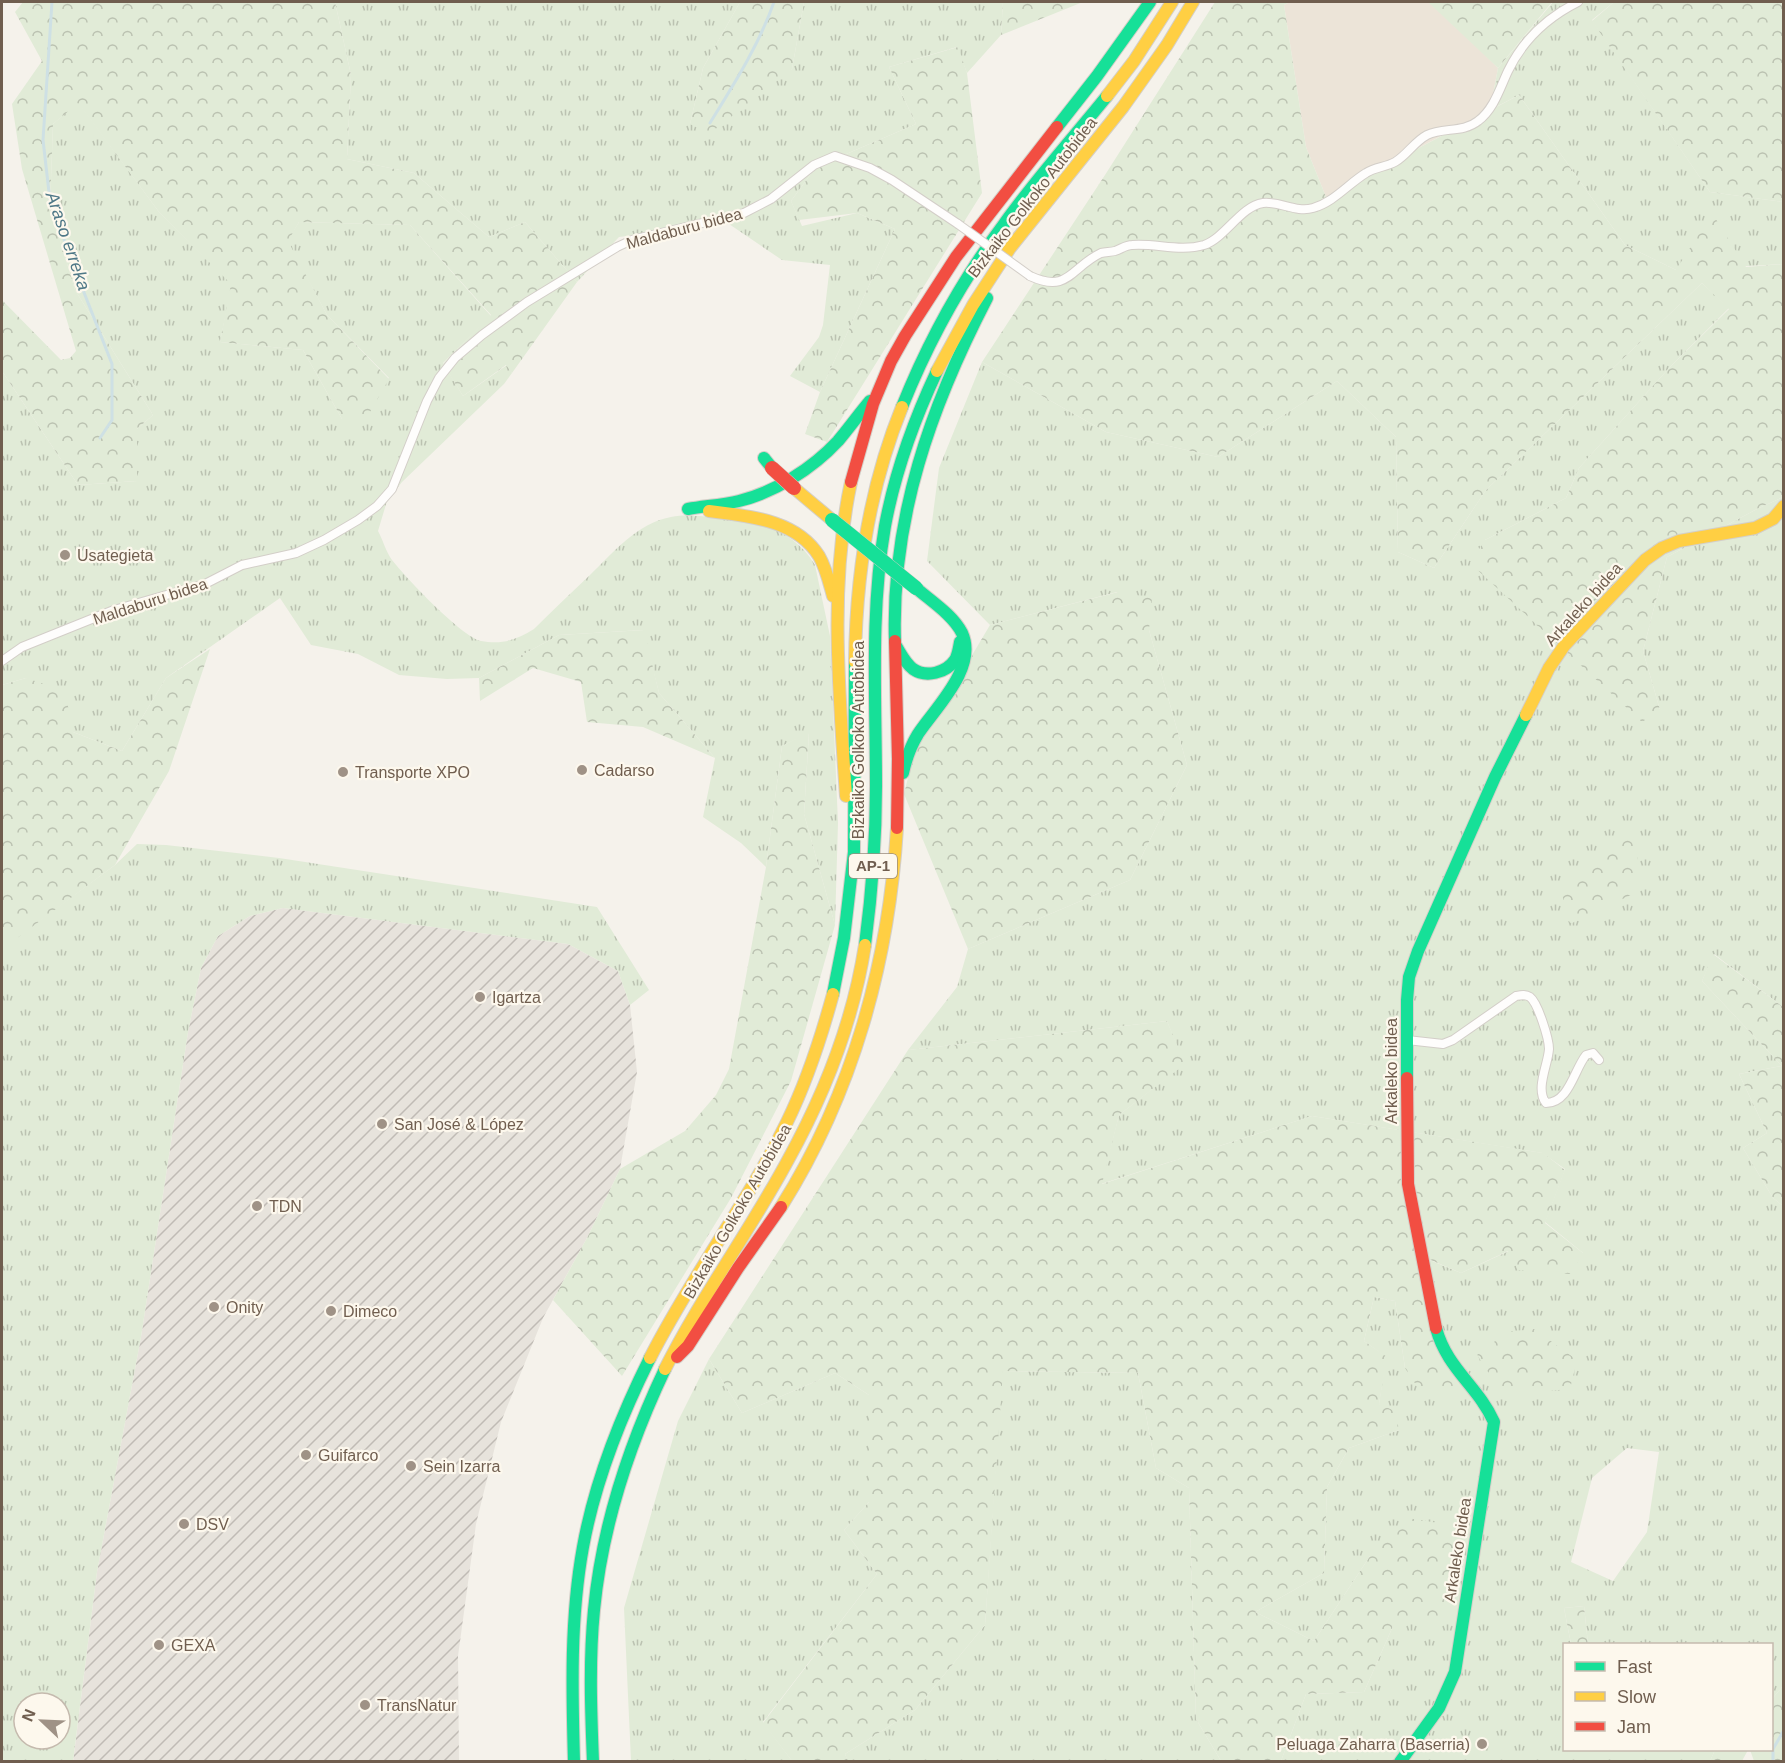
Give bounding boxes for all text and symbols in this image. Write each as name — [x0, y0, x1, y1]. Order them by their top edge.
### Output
street label: Bizkaiko Golkoko Autobidea — [965, 114, 1100, 281]
water label: Araso erreka — [41, 188, 94, 293]
street label: Maldaburu bidea — [624, 205, 744, 252]
place label: Usategieta — [77, 547, 154, 564]
marker: Usategieta — [58, 548, 72, 562]
street label: Arkaleko bidea — [1542, 559, 1625, 649]
street label: Maldaburu bidea — [91, 575, 210, 628]
street label: Bizkaiko Golkoko Autobidea — [850, 641, 867, 839]
place label: Cadarso — [594, 762, 655, 779]
marker: Cadarso — [575, 763, 589, 777]
place label: Transporte XPO — [355, 764, 470, 781]
marker: Transporte XPO — [336, 765, 350, 779]
road number: AP-1 — [849, 854, 897, 878]
place label: Igartza — [492, 989, 541, 1006]
marker: Igartza — [473, 990, 487, 1004]
street label: Arkaleko bidea — [1383, 1018, 1400, 1124]
place label: San José & López — [394, 1116, 524, 1133]
marker: San José & López — [375, 1117, 389, 1131]
street label: Bizkaiko Golkoko Autobidea — [680, 1121, 794, 1301]
place label: TDN — [269, 1198, 302, 1215]
marker: TDN — [250, 1199, 264, 1213]
place label: Onity — [226, 1299, 263, 1316]
marker: Onity — [207, 1300, 221, 1314]
place label: Dimeco — [343, 1303, 397, 1320]
marker: Dimeco — [324, 1304, 338, 1318]
place label: Guifarco — [318, 1447, 379, 1464]
marker: Guifarco — [299, 1448, 313, 1462]
place label: Sein Izarra — [423, 1458, 500, 1475]
marker: Sein Izarra — [404, 1459, 418, 1473]
street label: Arkaleko bidea — [1441, 1496, 1474, 1604]
place label: DSV — [196, 1516, 229, 1533]
marker: DSV — [177, 1517, 191, 1531]
place label: GEXA — [171, 1637, 216, 1654]
marker: GEXA — [152, 1638, 166, 1652]
legend — [1563, 1643, 1773, 1751]
text: Fast — [1617, 1657, 1652, 1677]
text: Slow — [1617, 1687, 1657, 1707]
north arrow — [12, 1691, 72, 1751]
place label: TransNatur — [377, 1697, 457, 1714]
marker: TransNatur — [358, 1698, 372, 1712]
text: N — [19, 1707, 39, 1724]
text: Jam — [1617, 1717, 1651, 1737]
place label: Peluaga Zaharra (Baserria) — [1276, 1736, 1470, 1753]
marker: Peluaga Zaharra (Baserria) — [1475, 1737, 1489, 1751]

